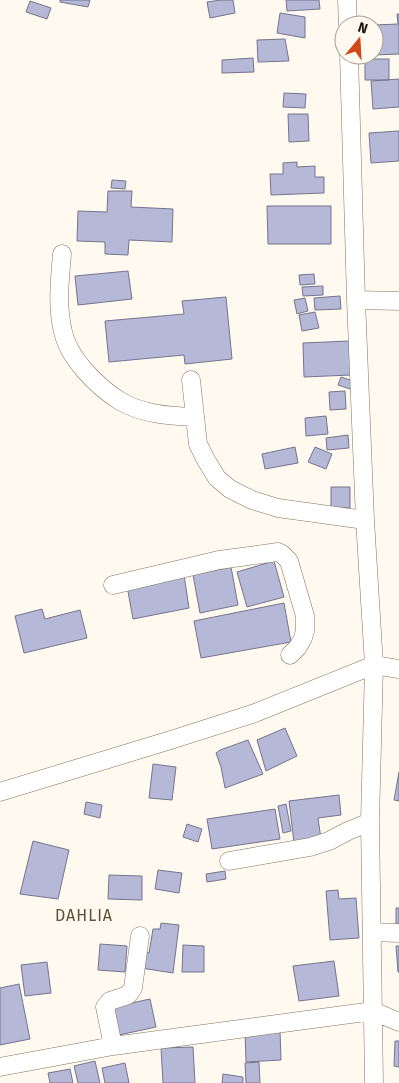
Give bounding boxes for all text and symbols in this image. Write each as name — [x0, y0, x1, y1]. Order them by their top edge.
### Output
north arrow — [334, 15, 384, 65]
text: N — [356, 19, 370, 38]
district label: DAHLIA — [55, 906, 113, 925]

